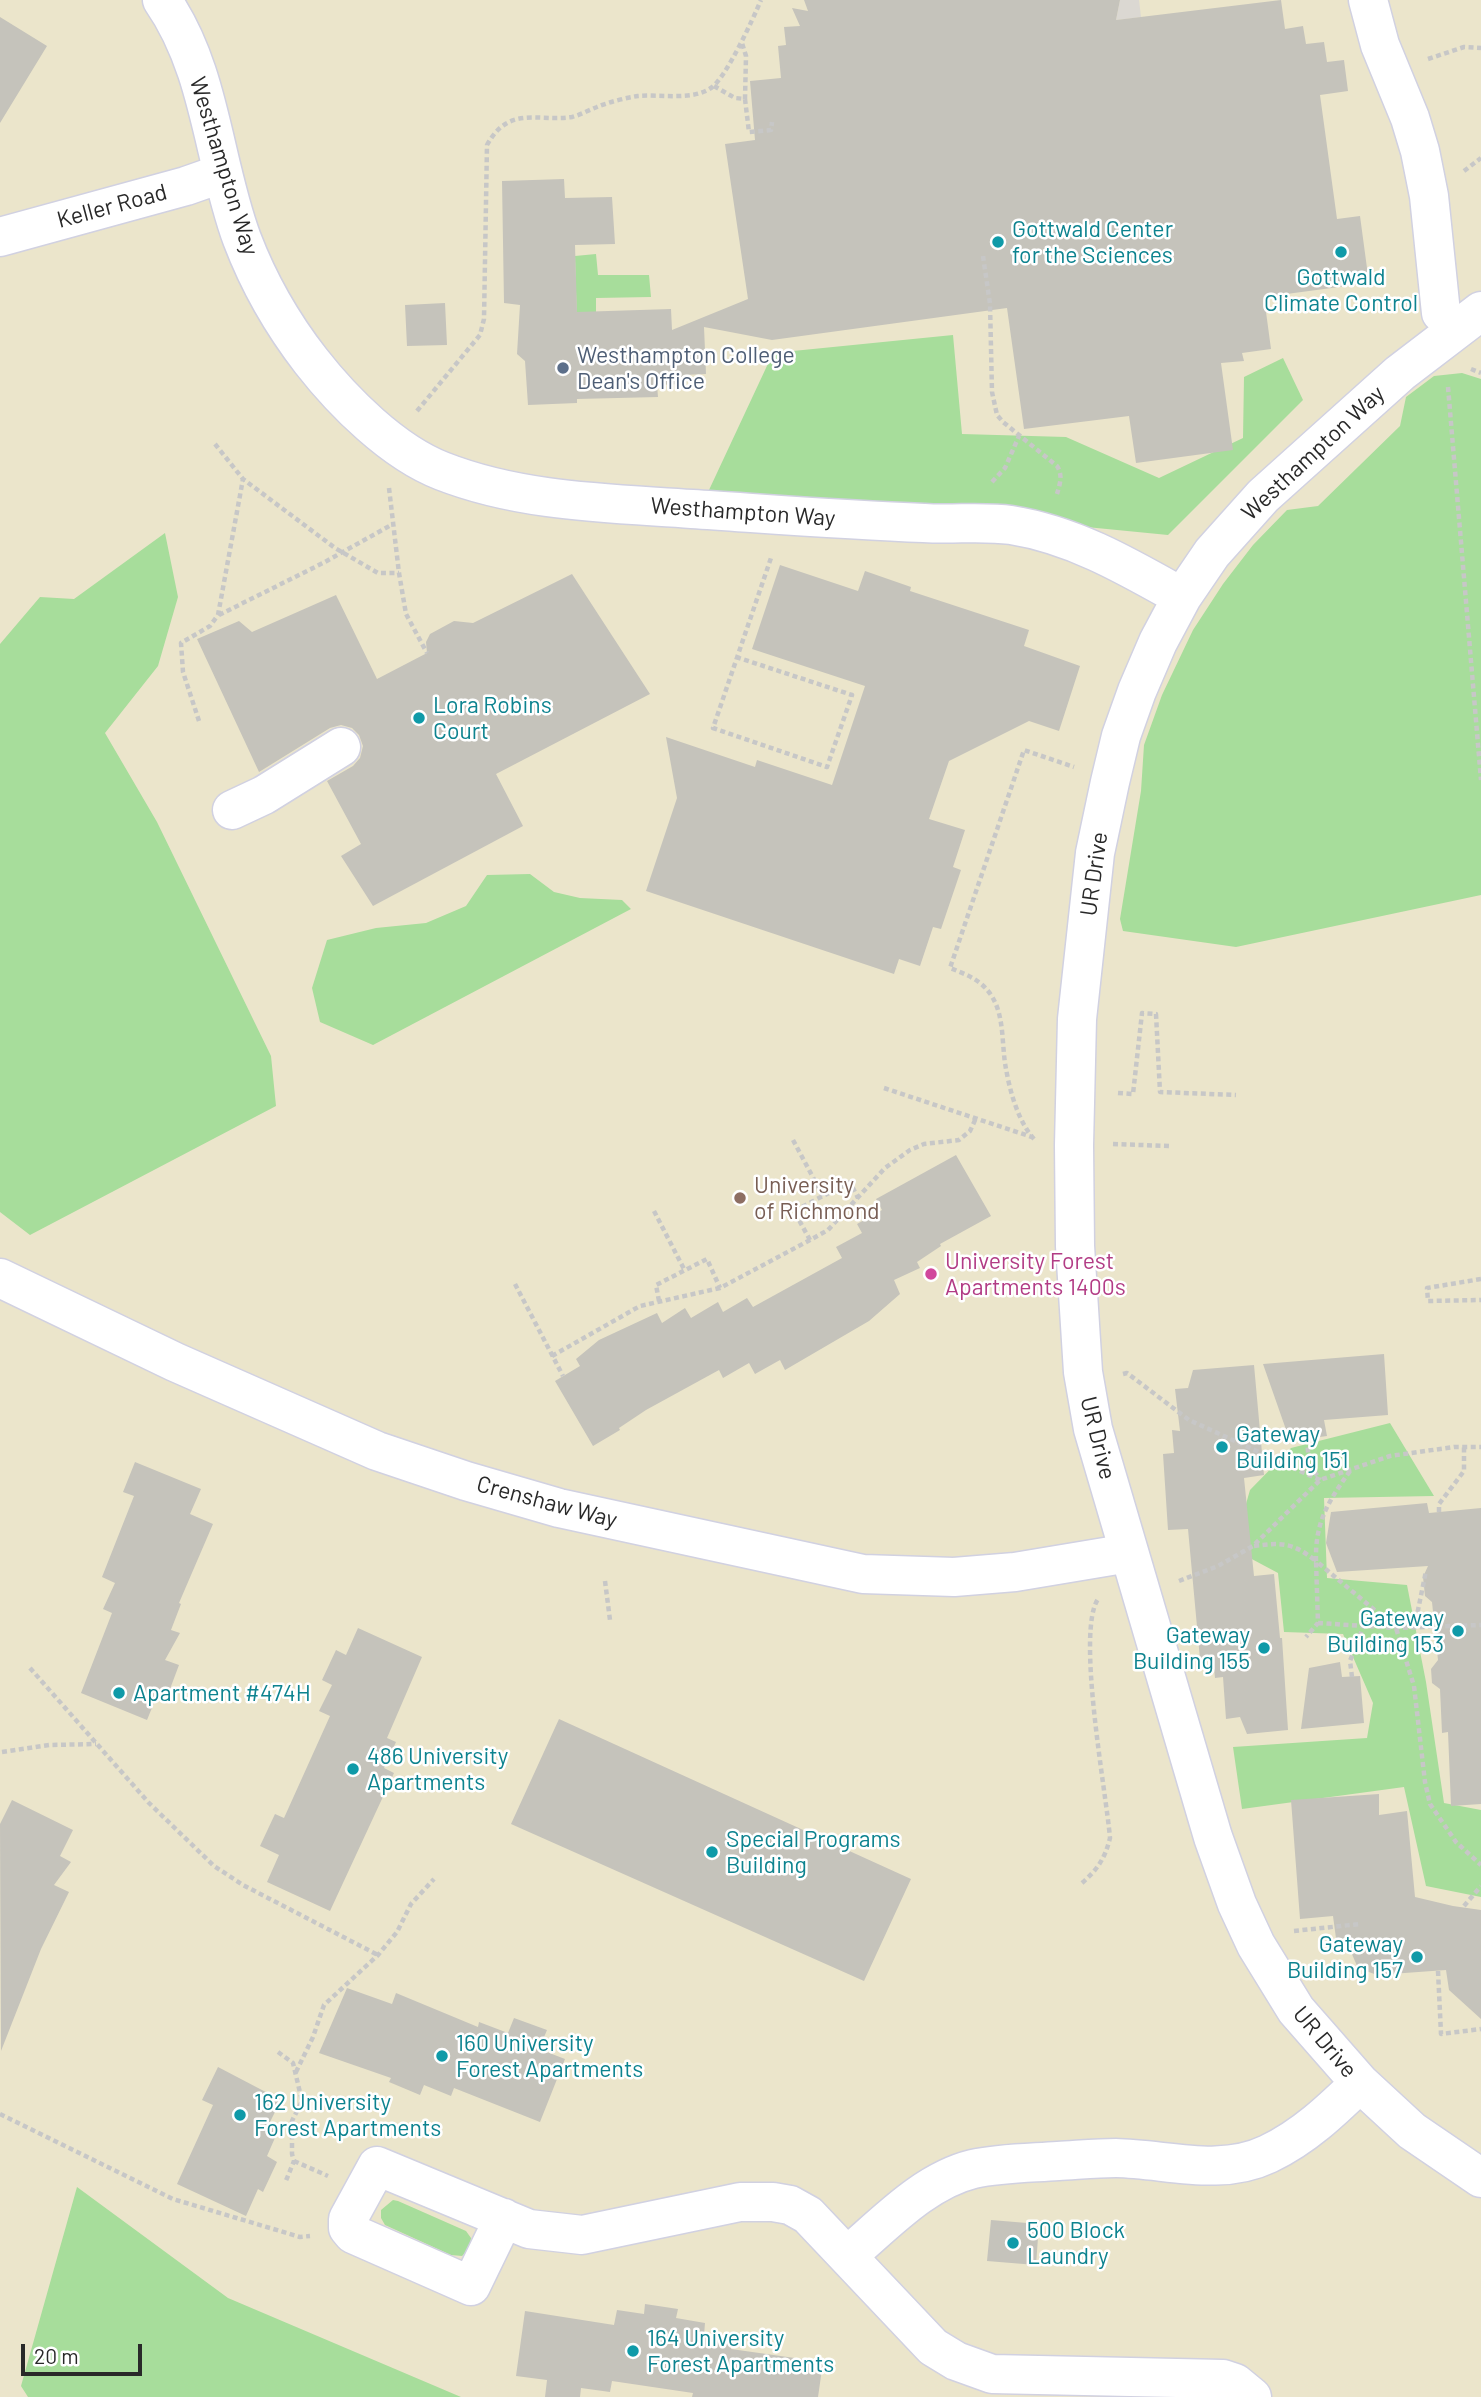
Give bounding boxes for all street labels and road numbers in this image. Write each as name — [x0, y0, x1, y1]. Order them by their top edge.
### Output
street label: Westhampton Way — [184, 73, 264, 259]
street label: Keller Road — [54, 178, 170, 234]
street label: Westhampton Way — [1236, 380, 1390, 526]
street label: Westhampton Way — [650, 492, 836, 532]
street label: UR Drive — [1074, 830, 1114, 918]
street label: UR Drive — [1074, 1394, 1122, 1482]
street label: Crenshaw Way — [474, 1470, 620, 1534]
street label: UR Drive — [1287, 2001, 1363, 2083]

